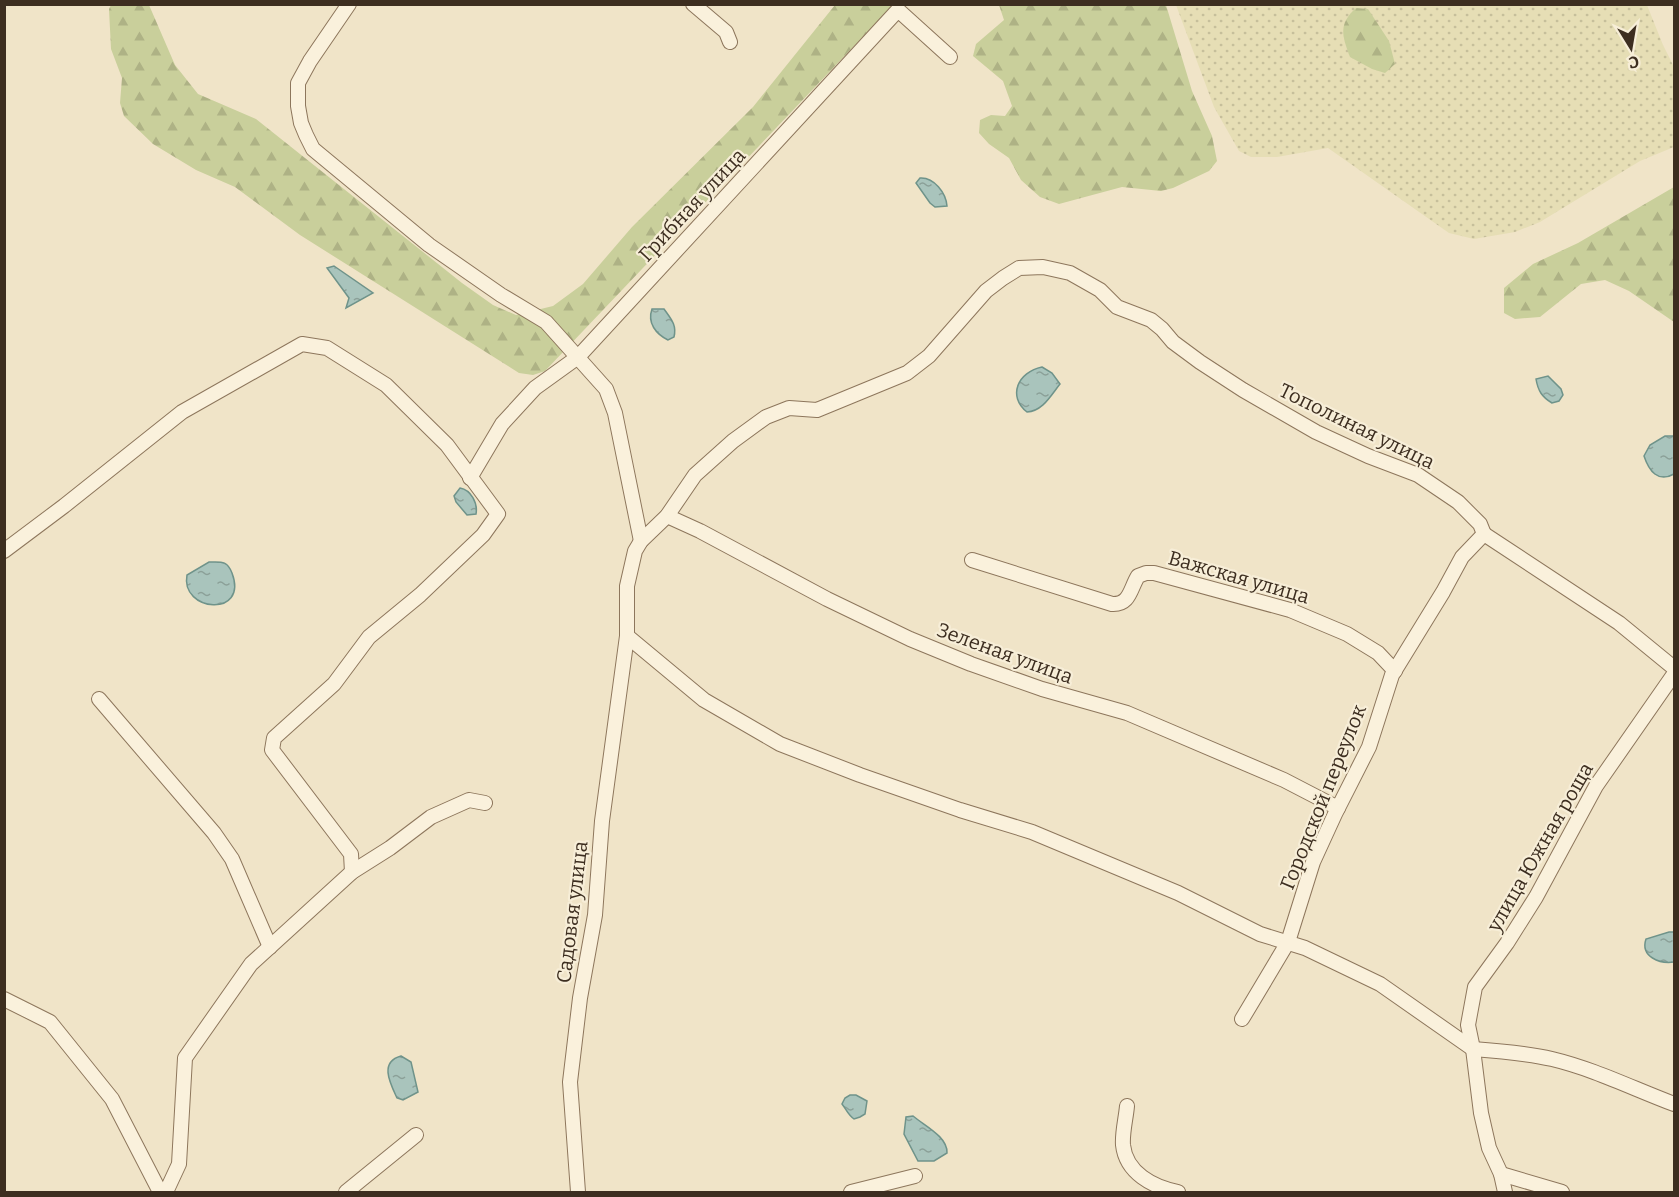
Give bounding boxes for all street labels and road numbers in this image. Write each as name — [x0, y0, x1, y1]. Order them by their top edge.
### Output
street label: Грибная улица — [634, 143, 751, 266]
street label: Тополиная улица — [1275, 378, 1439, 474]
street label: Важская улица — [1166, 545, 1312, 609]
street label: Зеленая улица — [934, 617, 1076, 689]
street label: Городской переулок — [1275, 701, 1371, 893]
street label: улица Южная роща — [1481, 758, 1598, 937]
street label: Садовая улица — [551, 839, 593, 984]

